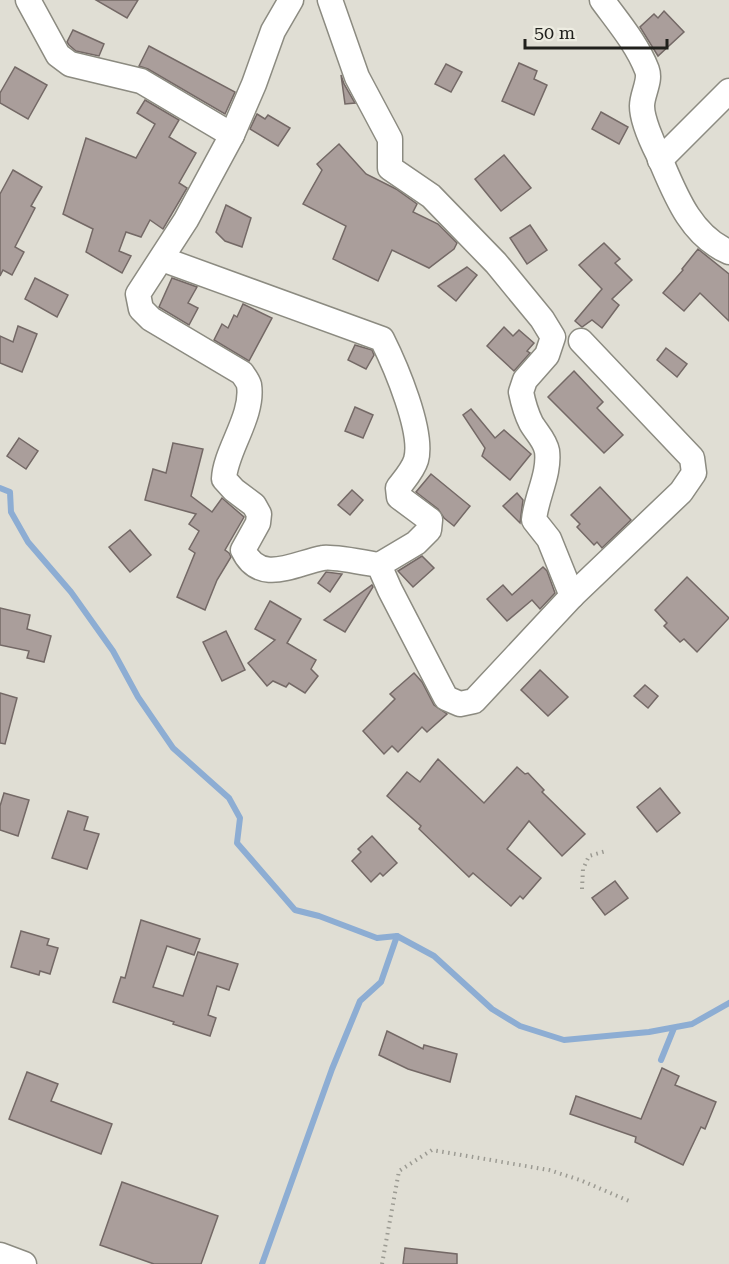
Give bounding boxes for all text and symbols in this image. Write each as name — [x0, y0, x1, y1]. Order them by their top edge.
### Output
scale bar — [525, 12, 668, 50]
text: 50 m — [534, 22, 575, 43]

